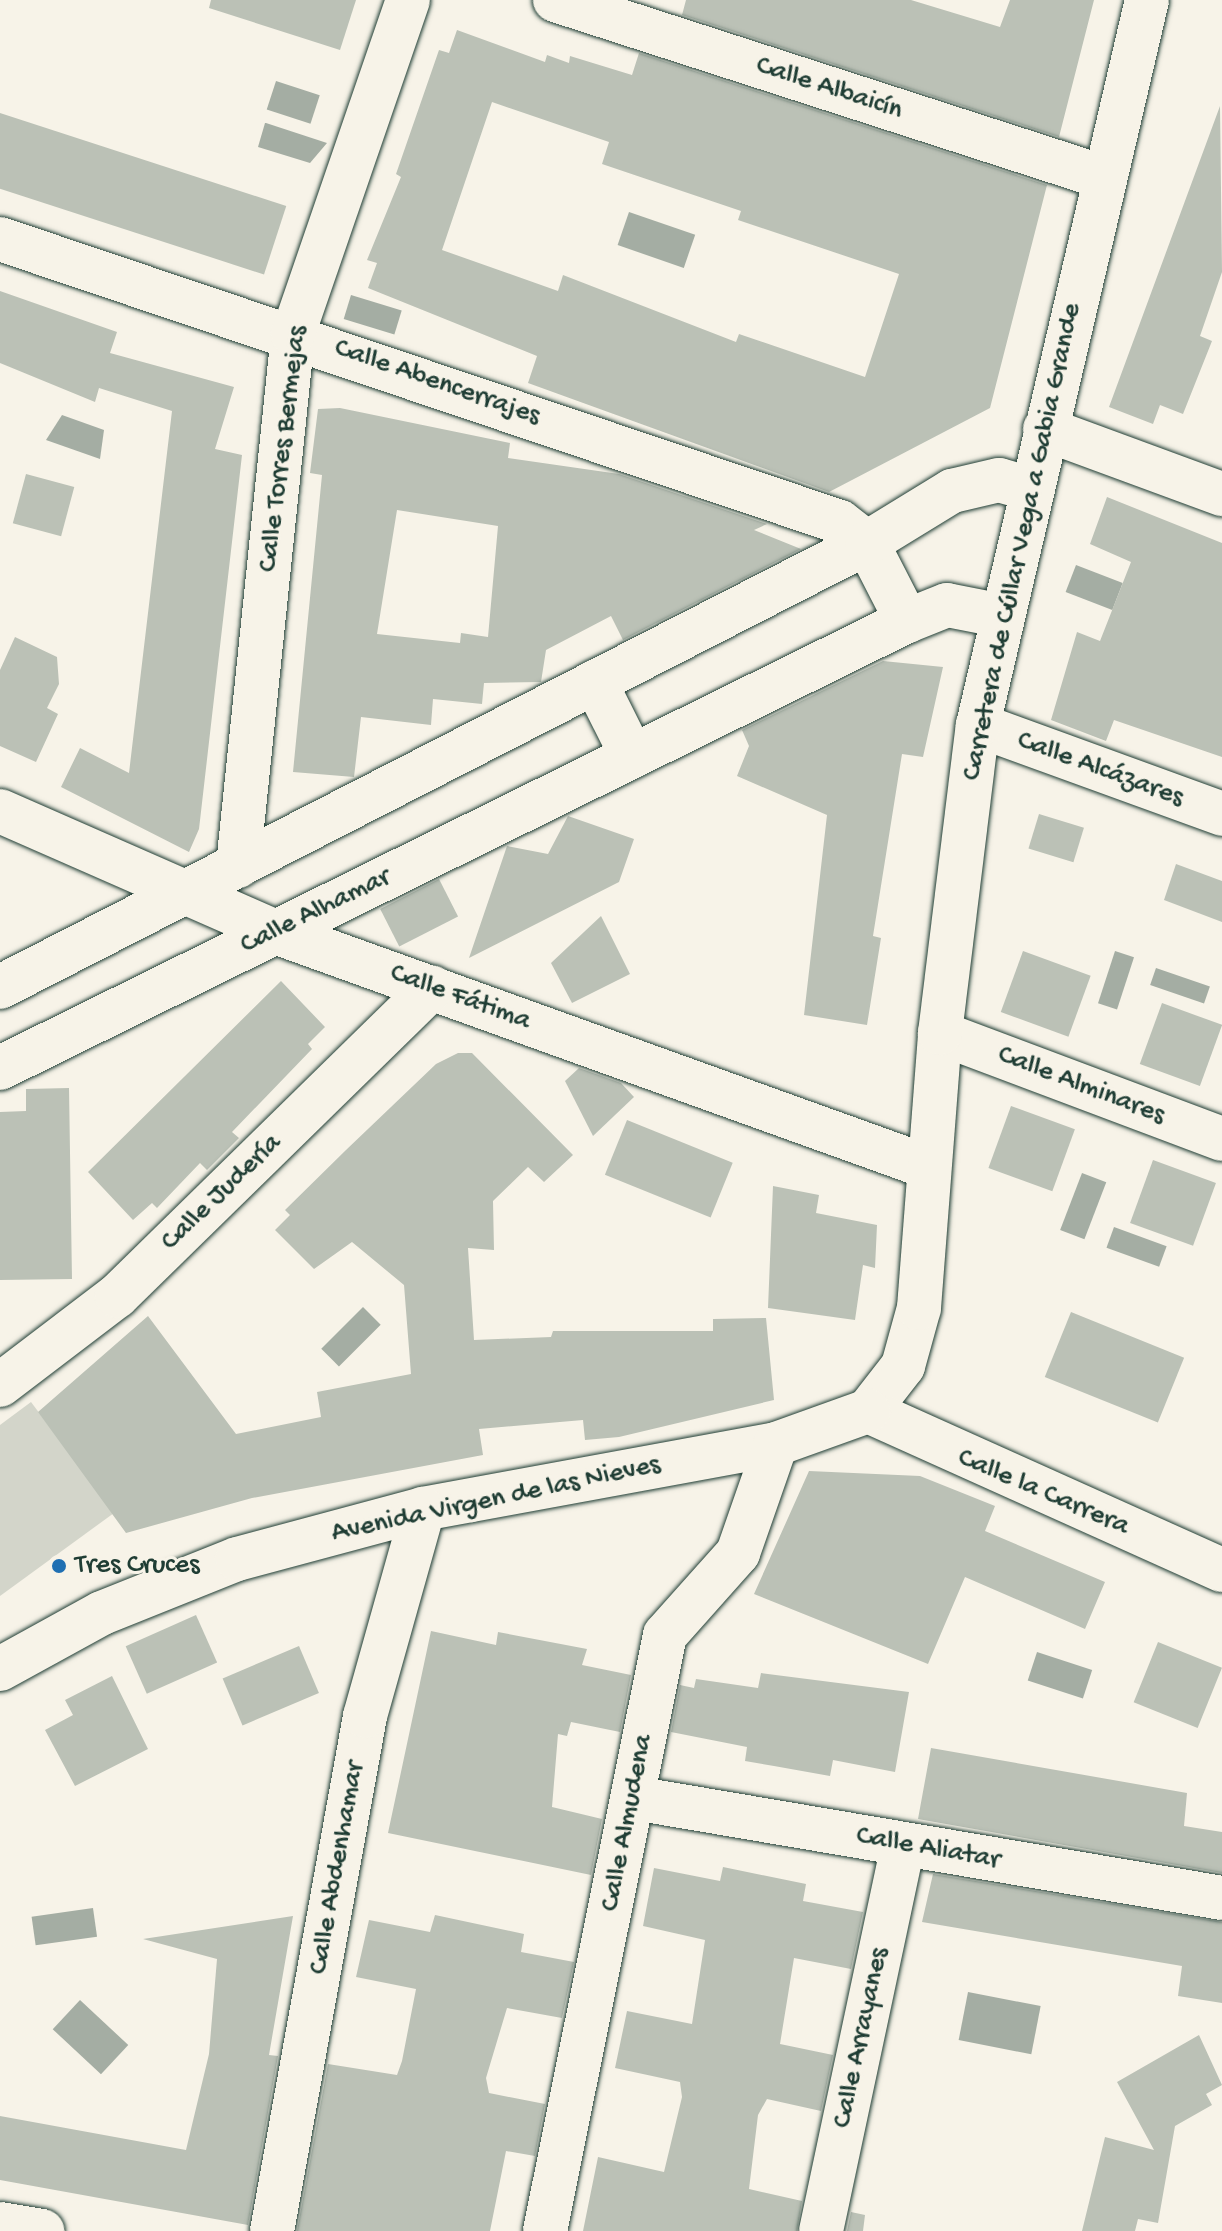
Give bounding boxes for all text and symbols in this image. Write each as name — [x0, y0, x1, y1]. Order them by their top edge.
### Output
street label: Calle Albaicín — [751, 50, 907, 128]
street label: Carretera de Cúllar Vega a Gabia Grande — [956, 300, 1090, 784]
street label: Calle Torres Bermejas — [252, 324, 316, 574]
street label: Calle Abencerrajes — [330, 332, 544, 434]
street label: Calle Alcázares — [1012, 724, 1188, 816]
street label: Calle Alhamar — [236, 861, 396, 963]
street label: Calle Fátima — [385, 957, 535, 1039]
street label: Calle Alminares — [993, 1039, 1169, 1133]
street label: Calle Judería — [155, 1127, 289, 1259]
street label: Calle la Carrera — [952, 1442, 1134, 1544]
street label: Avenida Virgen de las Nieves — [329, 1449, 663, 1551]
place label: Tres Cruces — [75, 1549, 200, 1583]
marker: Tres Cruces — [50, 1557, 68, 1575]
street label: Calle Almudena — [594, 1732, 662, 1914]
street label: Calle Abdenhamar — [303, 1759, 373, 1977]
street label: Calle Aliatar — [854, 1820, 1002, 1878]
street label: Calle Arrayanes — [827, 1945, 897, 2131]

